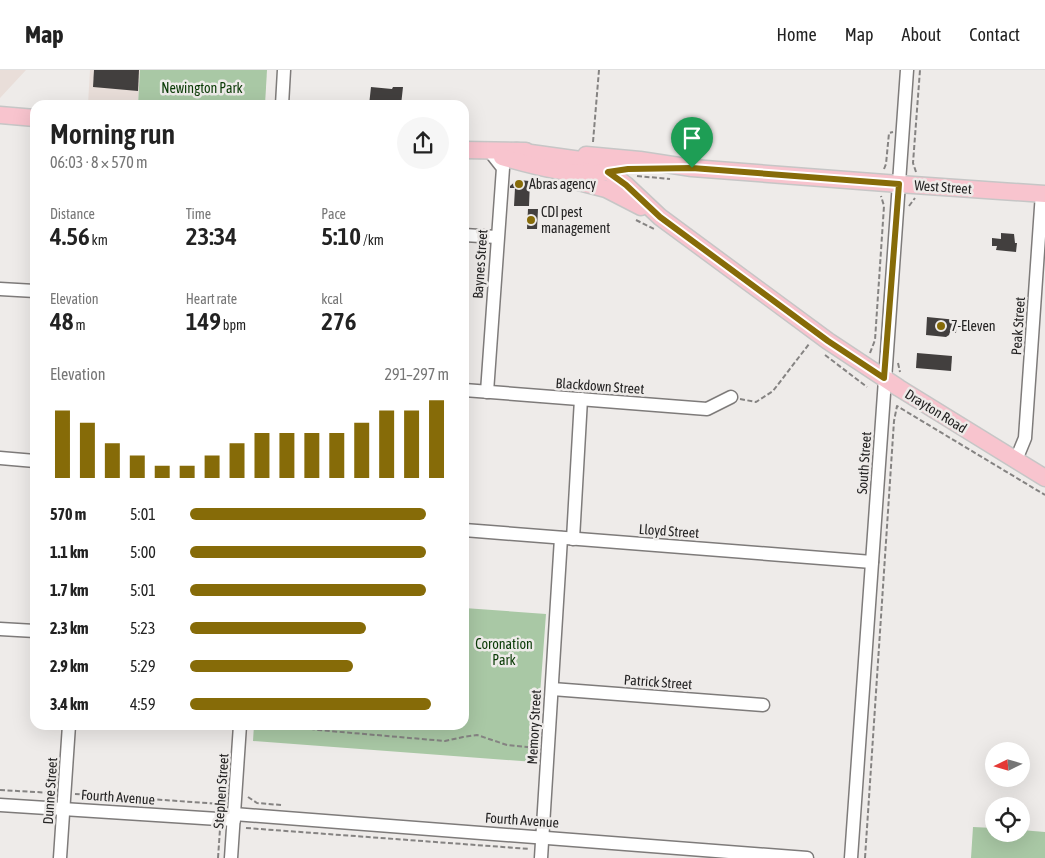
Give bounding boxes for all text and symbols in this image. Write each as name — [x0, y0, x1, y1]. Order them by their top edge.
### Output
text: Map — [25, 21, 64, 48]
text: Home — [777, 24, 817, 45]
text: Map — [845, 24, 874, 45]
text: About — [902, 24, 941, 45]
text: Contact — [969, 24, 1020, 45]
park label: Newington Park — [161, 80, 243, 96]
button: share — [397, 117, 449, 169]
pin — [671, 117, 713, 168]
text: Morning run — [50, 118, 175, 150]
icon: arrive — [678, 124, 706, 152]
text: 06:03 · 8 × 570 m — [50, 153, 148, 171]
place label: Abras agency — [529, 176, 596, 192]
street label: West Street — [914, 177, 972, 197]
marker: Abras agency — [513, 178, 525, 190]
place label: CDI pest management — [541, 204, 610, 236]
text: Distance — [50, 206, 95, 222]
text: Time — [186, 206, 211, 222]
text: Pace — [321, 206, 346, 222]
marker: CDI pest management — [525, 214, 537, 226]
text: 4.56 — [50, 222, 90, 250]
text: 23:34 — [186, 222, 237, 250]
text: 5:10 — [321, 222, 361, 250]
street label: Baynes Street — [470, 229, 490, 299]
text: km — [90, 232, 108, 248]
text: /km — [361, 232, 384, 248]
text: Elevation — [50, 291, 99, 307]
text: Heart rate — [186, 291, 237, 307]
text: kcal — [321, 291, 343, 307]
street label: Peak Street — [1008, 296, 1028, 356]
text: 48 — [50, 307, 74, 335]
text: 149 — [186, 307, 221, 335]
text: 276 — [321, 307, 357, 335]
text: m — [74, 317, 86, 333]
text: bpm — [221, 317, 246, 333]
place label: 7-Eleven — [951, 318, 996, 334]
marker: 7-Eleven — [935, 320, 947, 332]
text: Elevation — [50, 365, 105, 383]
text: 291–297 m — [385, 365, 449, 383]
street label: Blackdown Street — [555, 375, 645, 397]
street label: Drayton Road — [902, 386, 970, 436]
street label: South Street — [854, 431, 874, 495]
text: 570 m — [50, 505, 86, 523]
text: 5:01 — [130, 505, 156, 523]
street label: Lloyd Street — [638, 521, 700, 541]
text: 1.1 km — [50, 543, 89, 561]
text: 5:00 — [130, 543, 156, 561]
text: 1.7 km — [50, 581, 89, 599]
text: 5:01 — [130, 581, 156, 599]
text: 2.3 km — [50, 619, 89, 637]
text: 5:23 — [130, 619, 155, 637]
park label: Coronation Park — [475, 636, 533, 668]
text: 2.9 km — [50, 657, 89, 675]
text: 5:29 — [130, 657, 155, 675]
street label: Patrick Street — [623, 672, 693, 692]
street label: Memory Street — [524, 689, 544, 765]
text: 3.4 km — [50, 695, 89, 713]
text: 4:59 — [130, 695, 155, 713]
north arrow — [985, 742, 1030, 788]
map controls — [985, 742, 1030, 842]
street label: Stephen Street — [210, 753, 232, 829]
street label: Dunne Street — [40, 757, 60, 825]
street label: Fourth Avenue — [80, 786, 156, 808]
button: locate — [985, 797, 1030, 842]
street label: Fourth Avenue — [484, 809, 560, 831]

